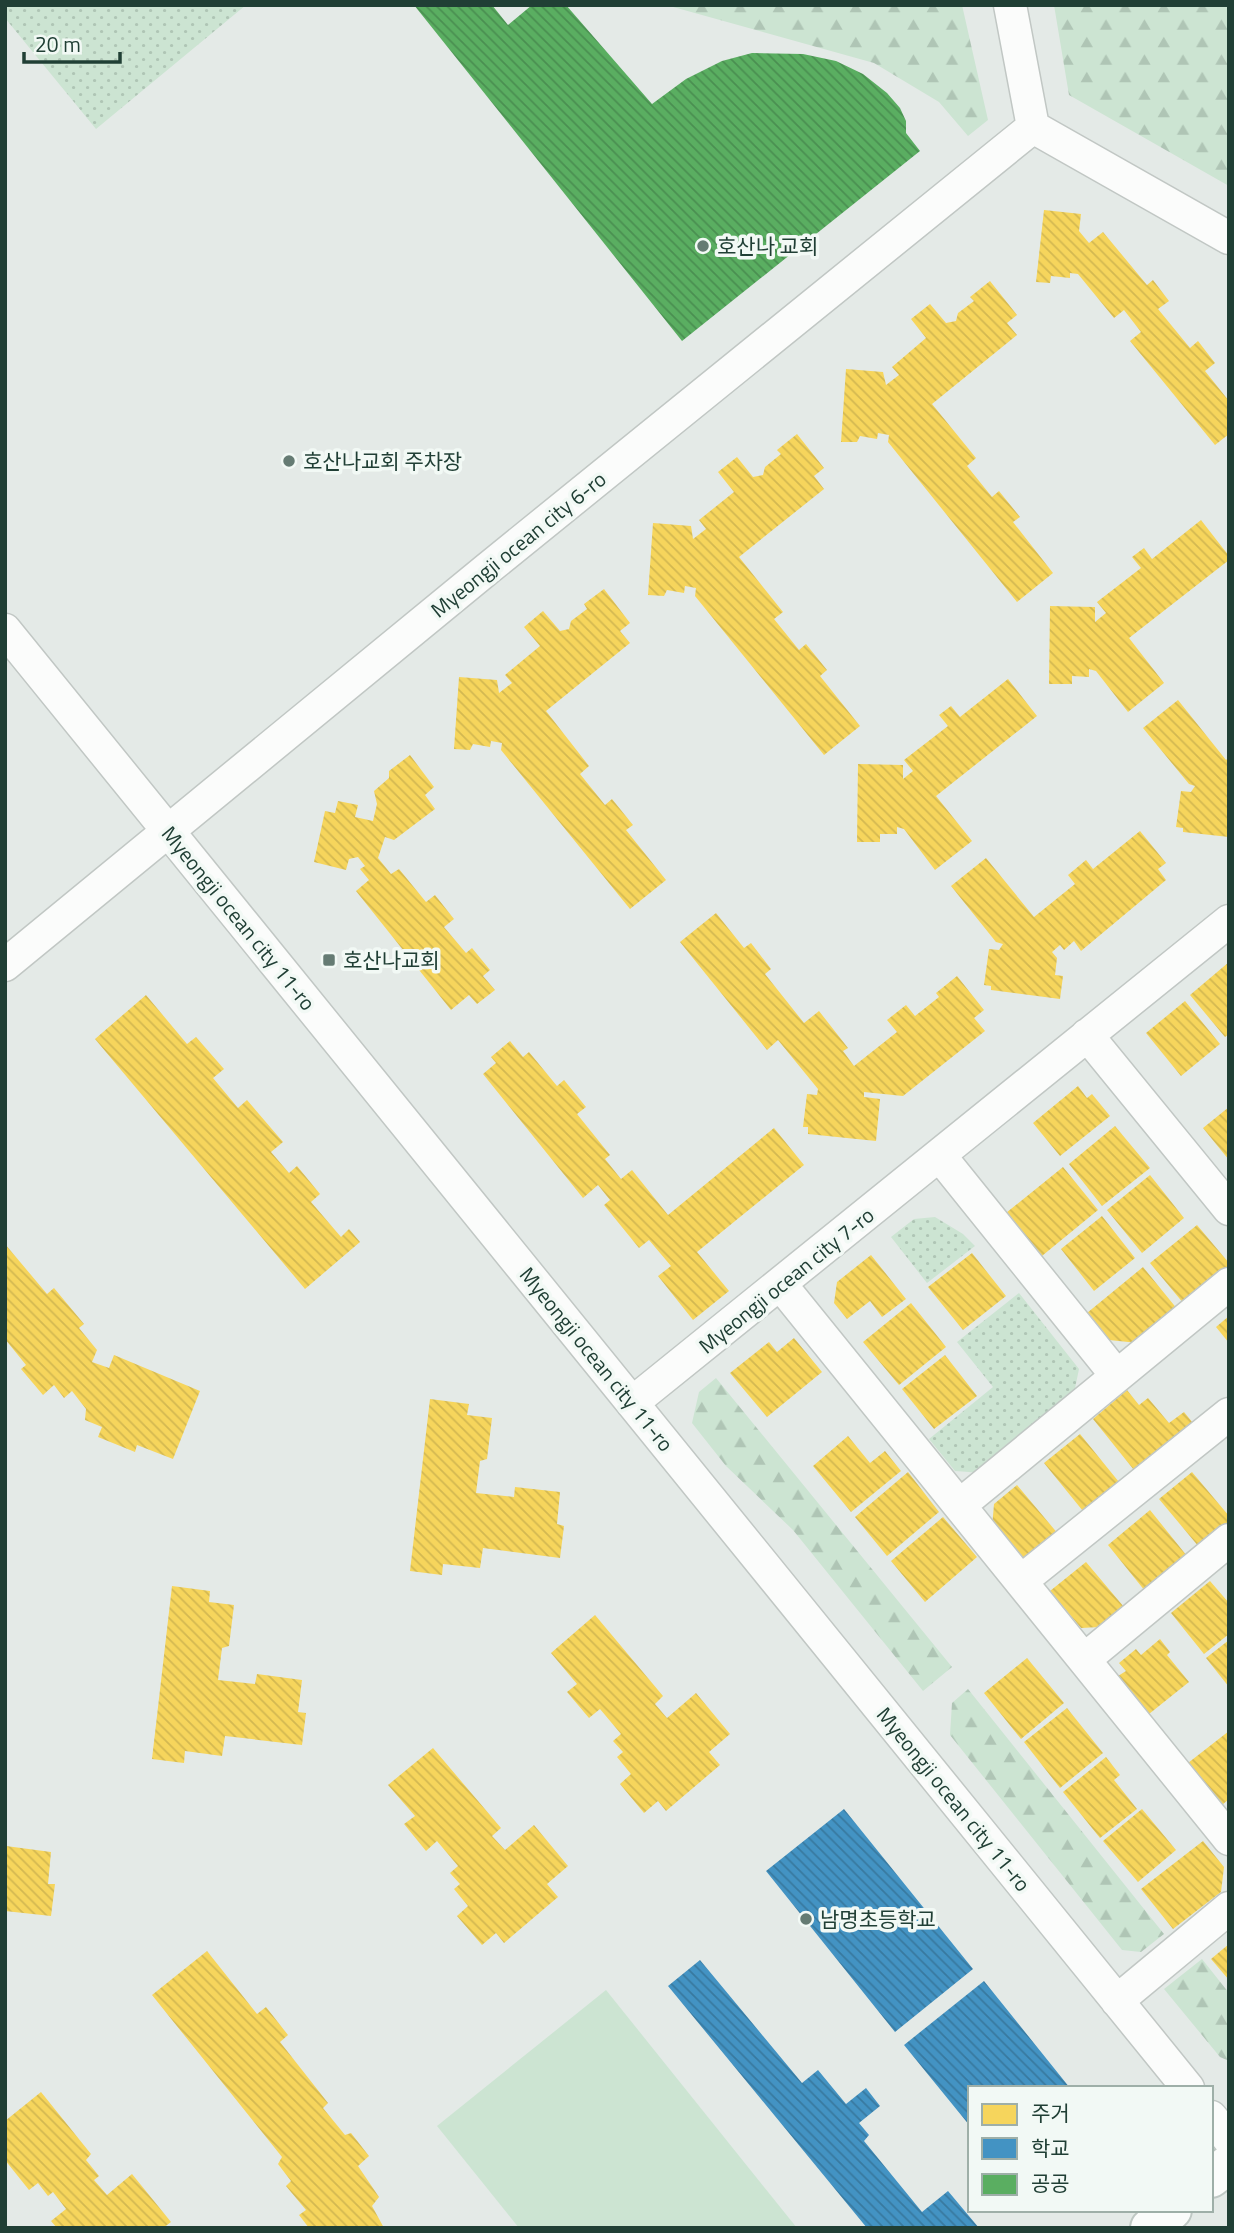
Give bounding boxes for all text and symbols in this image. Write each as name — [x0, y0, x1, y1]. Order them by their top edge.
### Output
scale bar — [24, 21, 121, 65]
text: 20 m — [35, 28, 81, 60]
place label: 호산나 교회 — [717, 230, 818, 262]
marker: 호산나 교회 — [695, 238, 711, 254]
place label: 호산나교회 주차장 — [303, 445, 462, 477]
marker: 호산나교회 주차장 — [281, 453, 297, 469]
street label: Myeongji ocean city 6-ro — [423, 463, 613, 625]
street label: Myeongji ocean city 11-ro — [154, 819, 324, 1017]
place label: 호산나교회 — [343, 944, 440, 976]
marker: 호산나교회 — [321, 952, 337, 968]
street label: Myeongji ocean city 7-ro — [691, 1199, 881, 1361]
street label: Myeongji ocean city 11-ro — [512, 1260, 682, 1458]
street label: Myeongji ocean city 11-ro — [869, 1700, 1039, 1898]
place label: 남명초등학교 — [820, 1903, 936, 1935]
marker: 남명초등학교 — [798, 1911, 814, 1927]
legend — [968, 2086, 1213, 2212]
text: 주거 — [1031, 2097, 1070, 2129]
text: 학교 — [1031, 2132, 1070, 2164]
text: 공공 — [1031, 2167, 1070, 2199]

